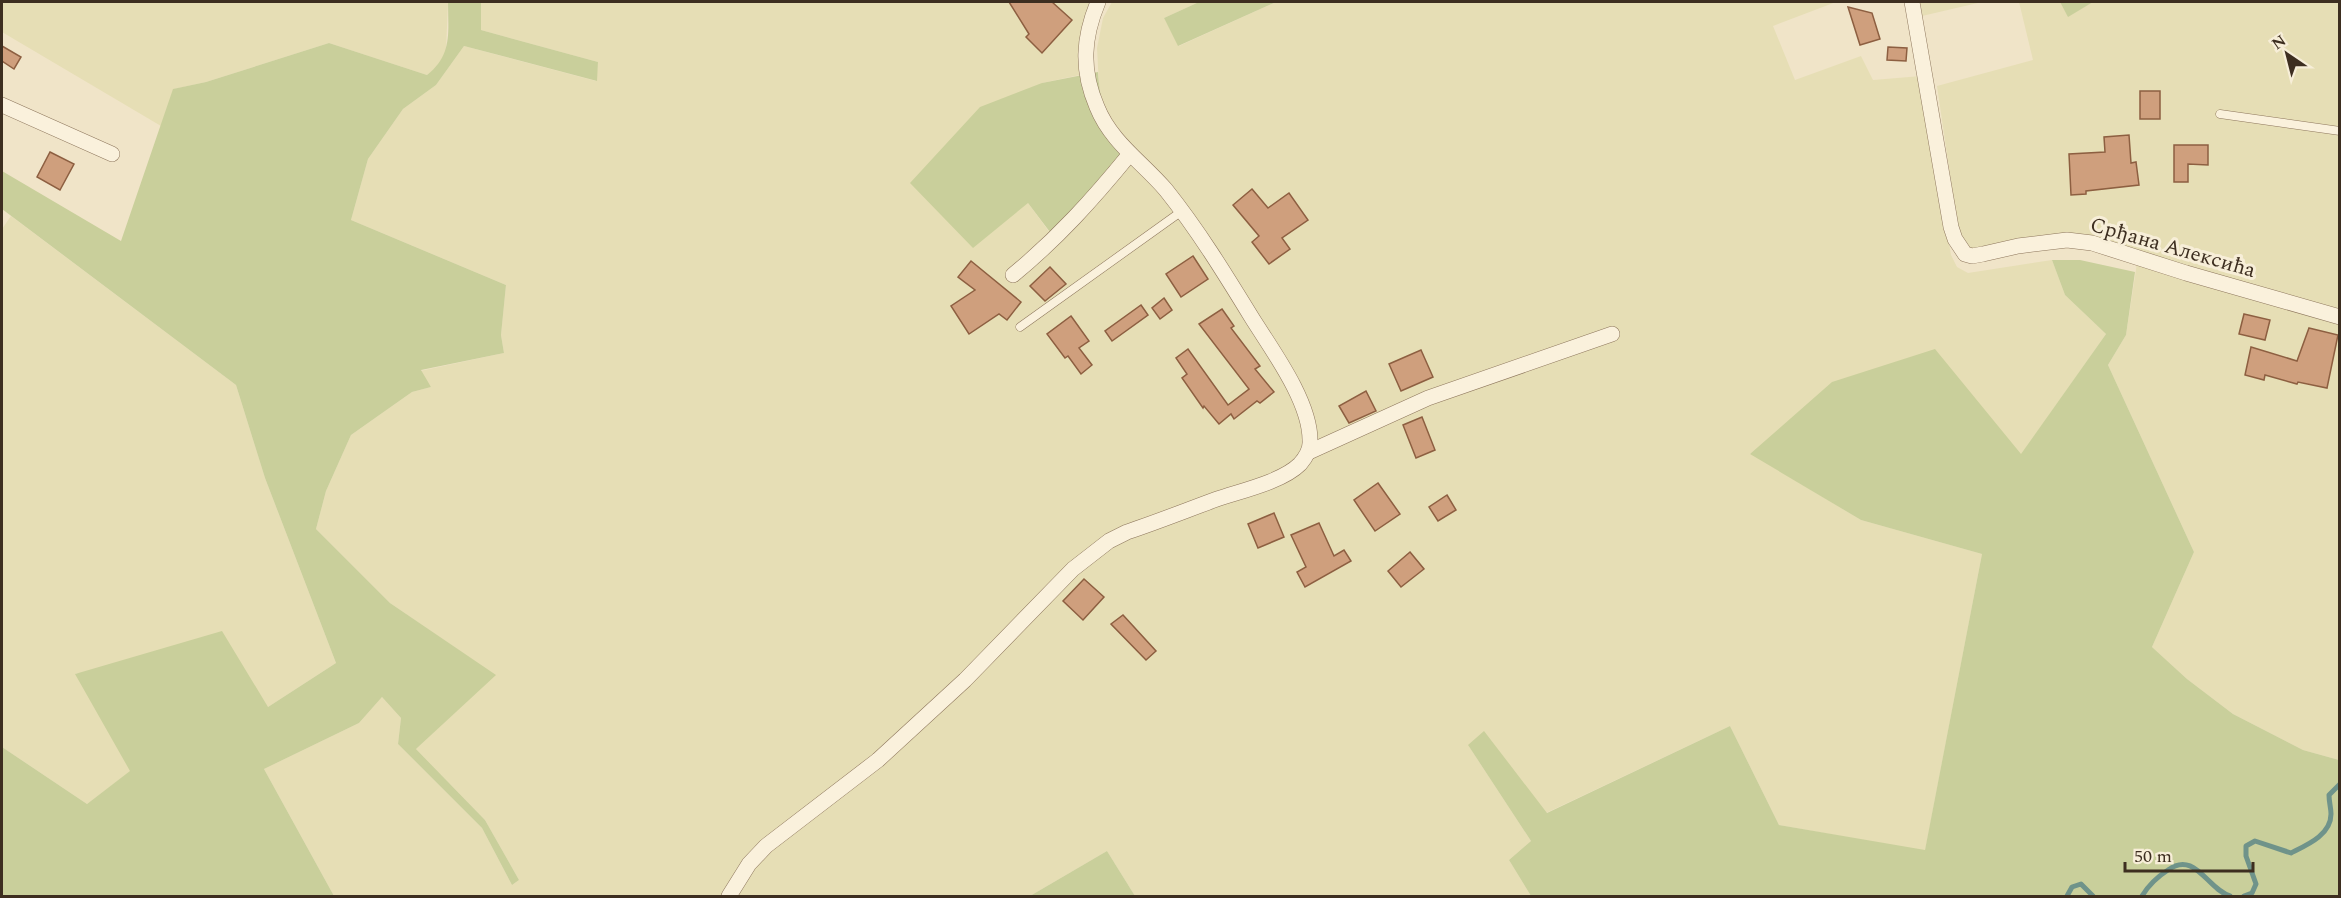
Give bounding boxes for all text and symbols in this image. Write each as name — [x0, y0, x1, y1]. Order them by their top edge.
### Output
north arrow — [2257, 24, 2317, 84]
text: N — [2267, 29, 2291, 56]
street label: Срђана Алексића — [2086, 209, 2260, 287]
scale bar — [2125, 835, 2252, 873]
text: 50 m — [2134, 843, 2172, 870]

